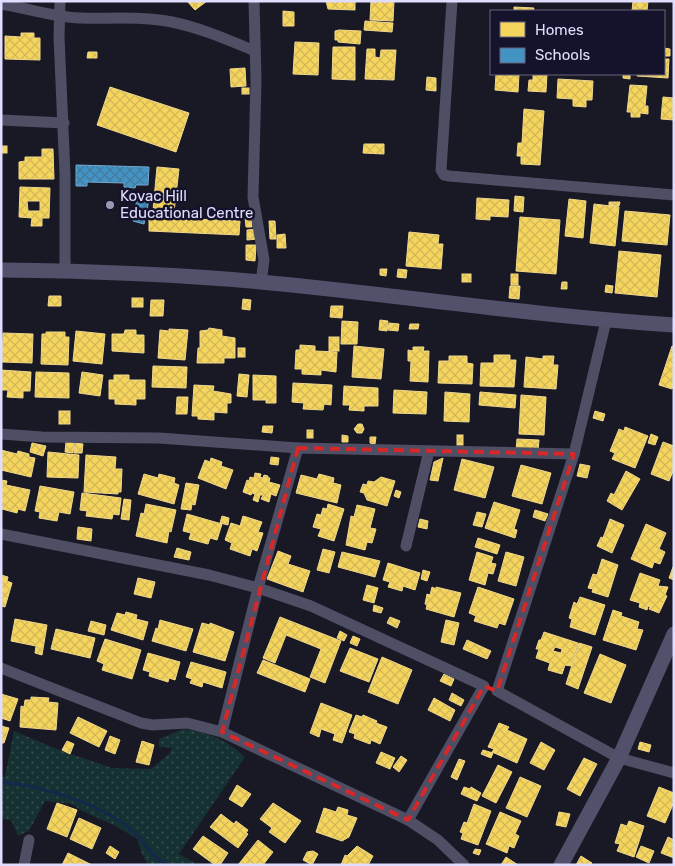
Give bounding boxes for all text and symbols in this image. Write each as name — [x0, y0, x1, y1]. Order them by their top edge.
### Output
legend — [490, 10, 665, 75]
text: Homes — [535, 21, 584, 39]
text: Schools — [535, 46, 591, 64]
place label: Kovac Hill Educational Centre — [120, 187, 253, 222]
marker: Kovac Hill Educational Centre — [104, 199, 116, 211]

